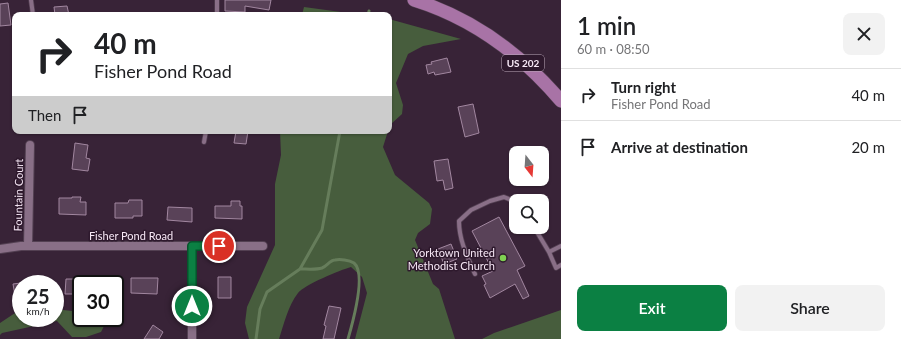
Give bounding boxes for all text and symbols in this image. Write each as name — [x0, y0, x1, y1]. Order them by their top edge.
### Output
text: 1 min — [577, 11, 636, 40]
button: close — [843, 13, 885, 55]
text: 40 m — [94, 26, 157, 60]
icon: right — [28, 28, 80, 80]
text: 60 m · 08:50 — [577, 41, 650, 57]
road number: US 202 — [502, 55, 544, 71]
text: Fisher Pond Road — [94, 60, 232, 82]
text: Turn right — [611, 78, 676, 96]
icon: right — [577, 84, 599, 106]
text: 40 m — [851, 86, 885, 104]
text: Fisher Pond Road — [611, 96, 711, 112]
icon: arrive — [69, 104, 91, 126]
text: Then — [28, 106, 61, 124]
icon: arrive — [577, 136, 599, 158]
text: Arrive at destination — [611, 138, 748, 156]
text: 20 m — [851, 138, 885, 156]
north arrow — [509, 146, 549, 186]
map controls — [509, 146, 549, 234]
street label: Fountain Court — [11, 158, 25, 231]
button: search — [509, 194, 549, 234]
street label: Fisher Pond Road — [89, 229, 173, 242]
pin — [202, 229, 236, 263]
icon: arrive — [208, 235, 230, 257]
place label: Yorktown United Methodist Church — [408, 246, 495, 272]
marker: Yorktown United Methodist Church — [498, 253, 508, 263]
speed limit sign: 30 — [72, 275, 124, 327]
text: 25 — [26, 284, 50, 308]
position arrow — [171, 285, 213, 327]
button: Exit — [577, 285, 727, 331]
button: Share — [735, 285, 885, 331]
text: km/h — [26, 305, 50, 317]

